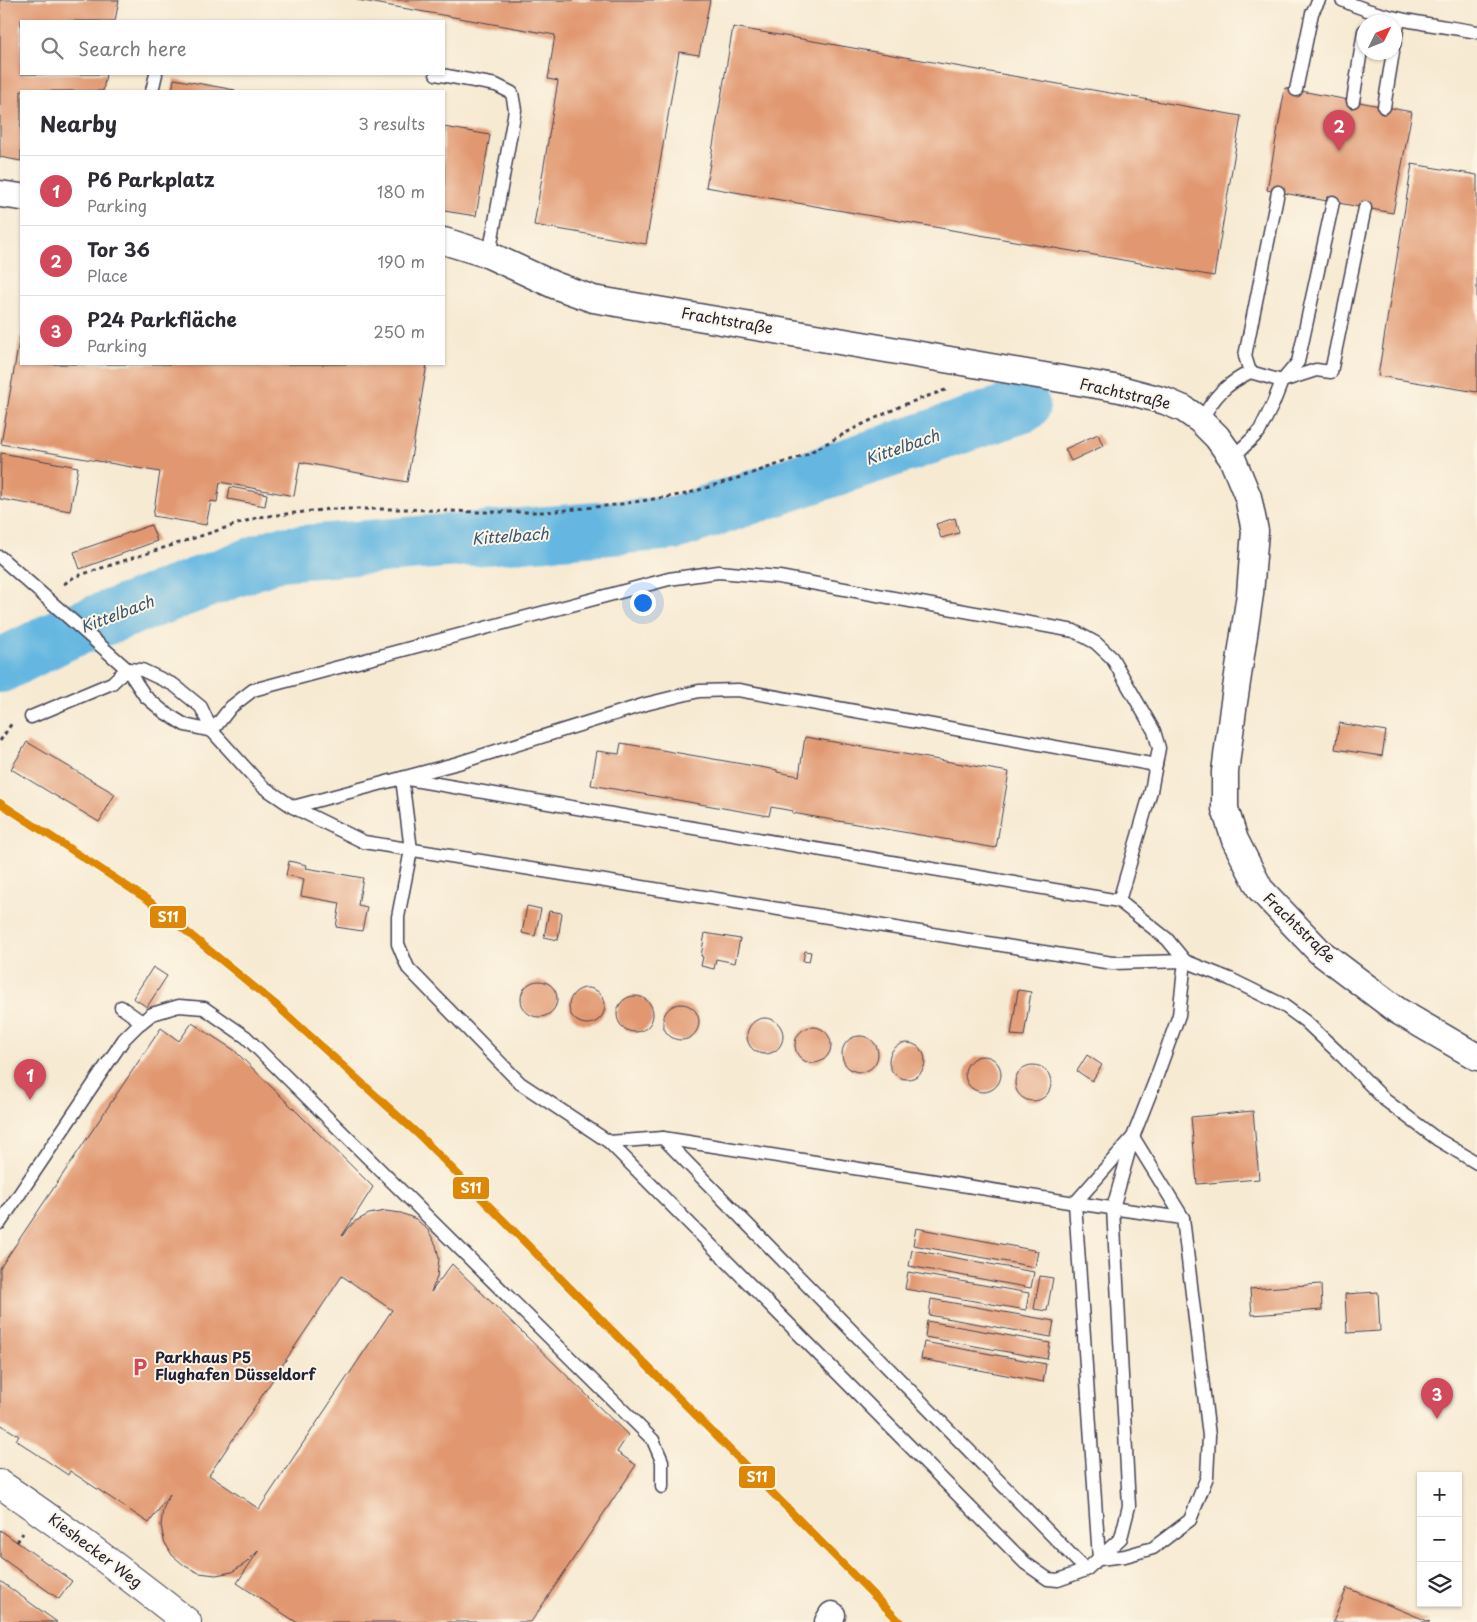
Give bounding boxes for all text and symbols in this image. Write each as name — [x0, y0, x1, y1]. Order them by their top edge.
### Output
north arrow — [1357, 15, 1402, 60]
search box — [20, 20, 445, 75]
icon: search — [38, 34, 66, 62]
text: Search here — [78, 34, 187, 62]
text: Nearby — [40, 107, 117, 139]
pin: 2 — [1323, 110, 1355, 151]
text: 3 results — [358, 111, 425, 135]
text: P6 Parkplatz — [87, 165, 215, 193]
text: 1 — [52, 179, 60, 203]
text: 180 m — [377, 179, 425, 203]
text: Parking — [87, 193, 147, 217]
text: Tor 36 — [87, 235, 150, 263]
text: 2 — [50, 249, 62, 273]
text: 190 m — [377, 249, 425, 273]
text: Place — [87, 263, 128, 287]
street label: Frachtstraße — [680, 300, 775, 339]
text: P24 Parkfläche — [87, 305, 237, 333]
text: 3 — [51, 319, 61, 343]
text: 250 m — [374, 319, 425, 343]
text: Parking — [87, 333, 147, 357]
street label: Frachtstraße — [1078, 371, 1173, 414]
water label: Kittelbach — [861, 422, 943, 470]
water label: Kittelbach — [471, 520, 550, 550]
water label: Kittelbach — [77, 588, 157, 638]
your location — [630, 590, 656, 616]
street label: Frachtstraße — [1259, 886, 1341, 967]
line badge: S11 — [149, 905, 187, 929]
text: S11 — [158, 906, 178, 927]
pin: 1 — [14, 1059, 46, 1100]
line badge: S11 — [452, 1176, 490, 1200]
text: S11 — [461, 1177, 481, 1198]
place label: Parkhaus P5 Flughafen Düsseldorf — [155, 1345, 317, 1385]
parking icon: Parkhaus P5 Flughafen Düsseldorf — [129, 1356, 151, 1378]
pin: 3 — [1421, 1378, 1453, 1419]
line badge: S11 — [738, 1465, 776, 1489]
text: S11 — [747, 1466, 767, 1487]
map controls — [1417, 1472, 1462, 1607]
button: + — [1417, 1472, 1462, 1517]
street label: Kieshecker Weg — [44, 1507, 148, 1593]
button: − — [1417, 1517, 1462, 1562]
button: layers — [1417, 1562, 1462, 1607]

